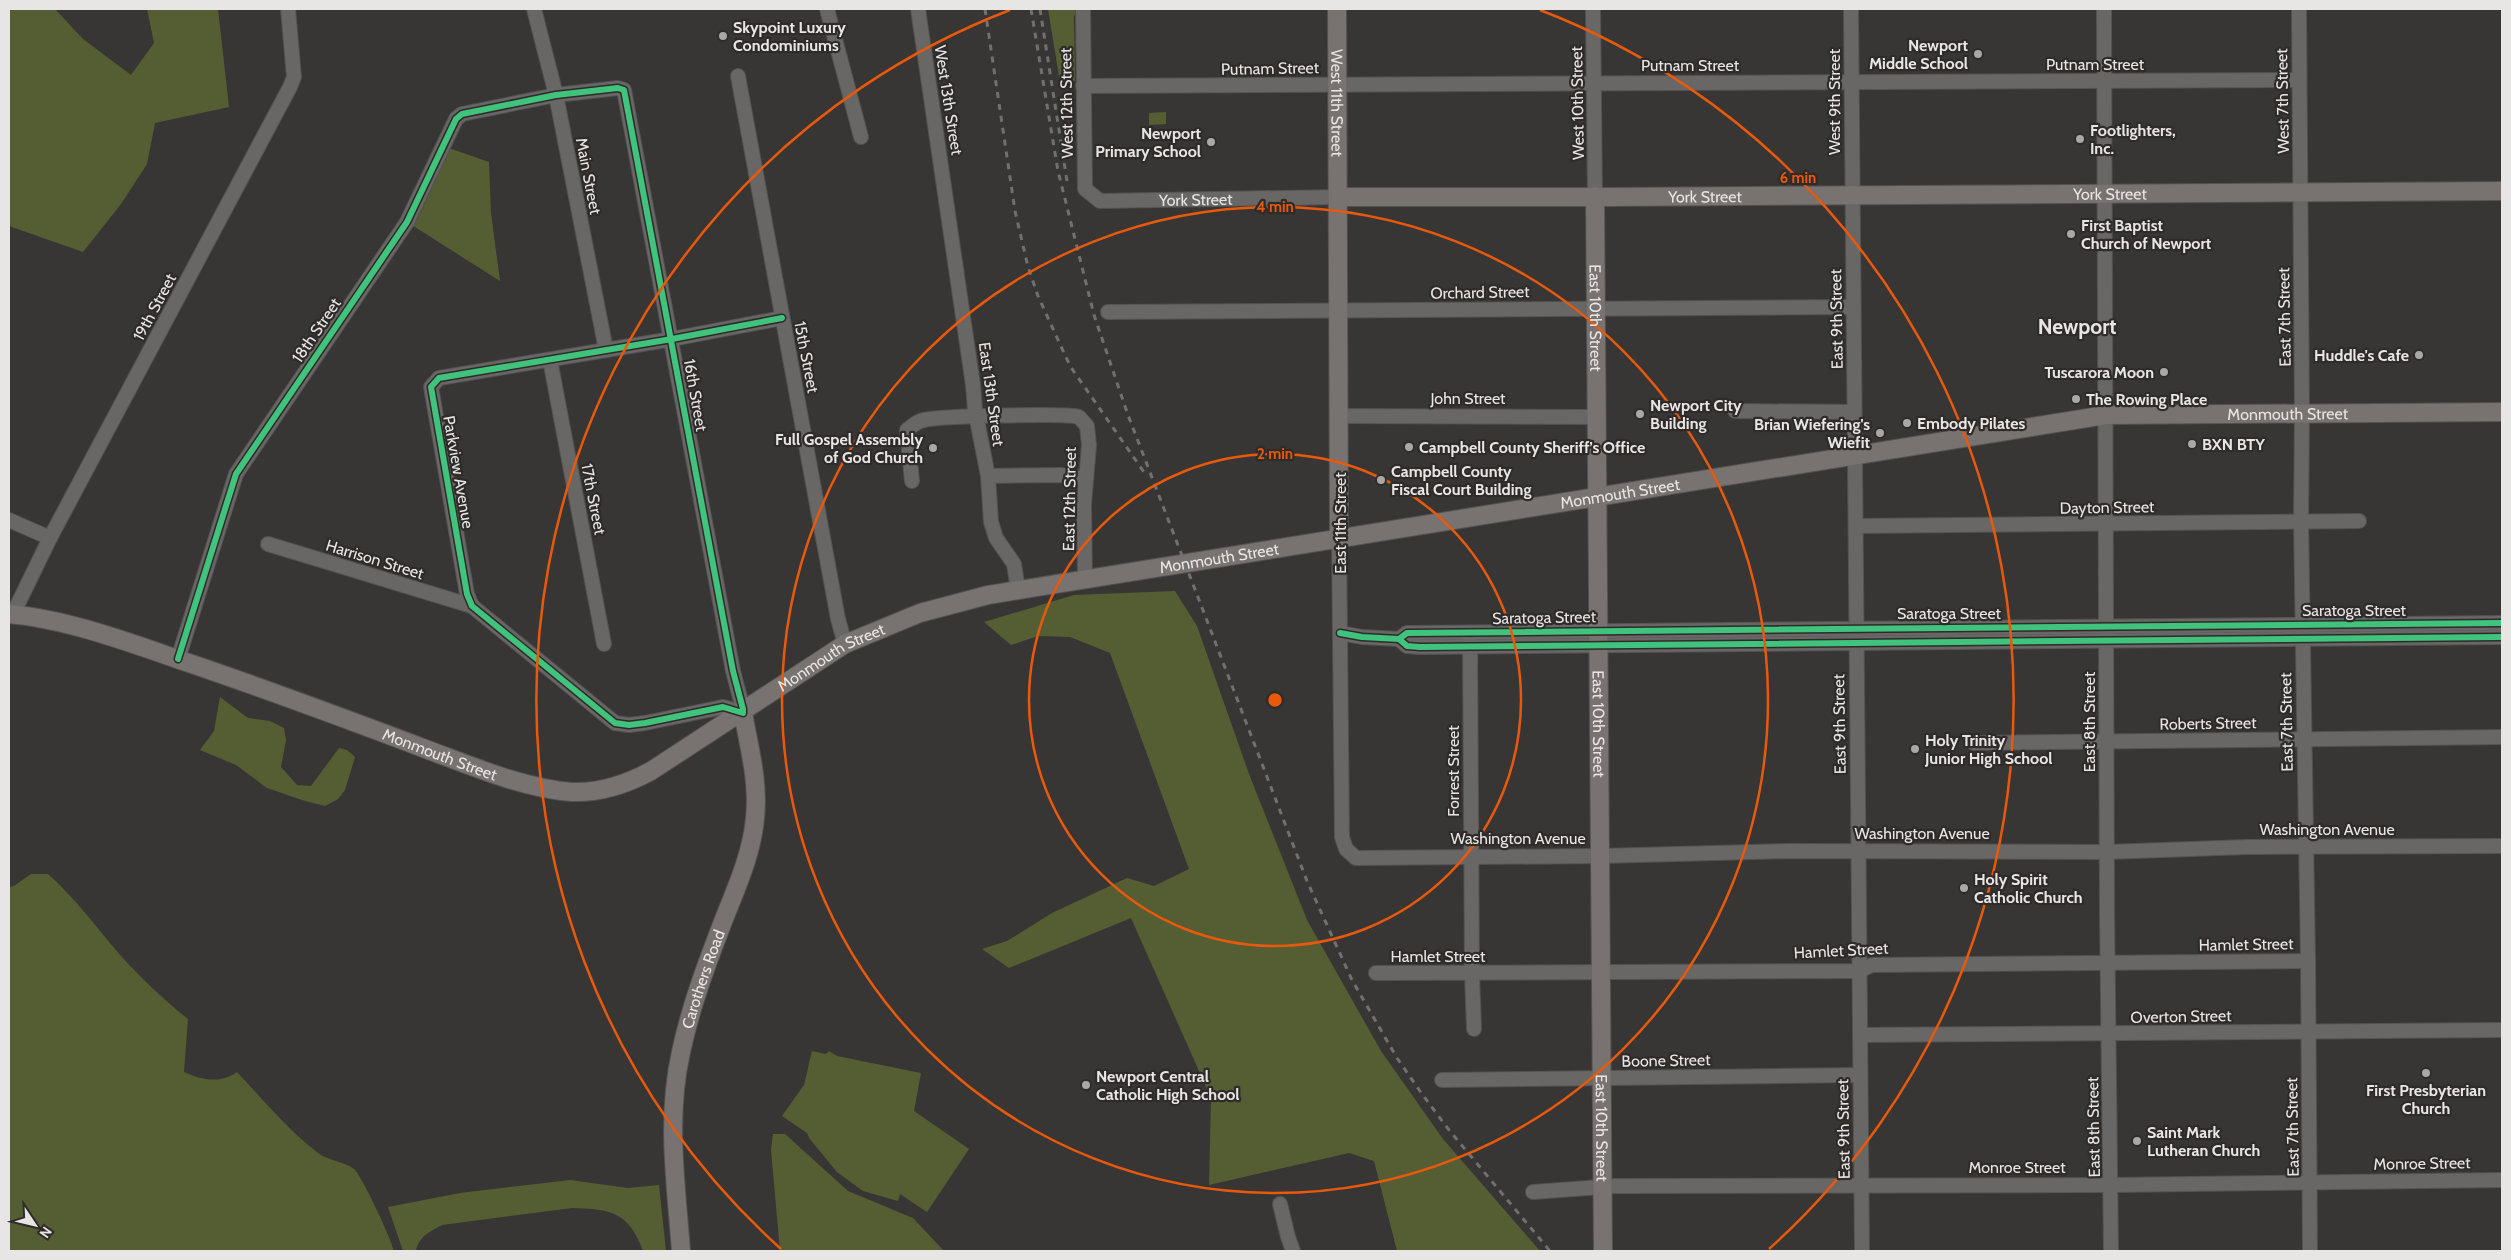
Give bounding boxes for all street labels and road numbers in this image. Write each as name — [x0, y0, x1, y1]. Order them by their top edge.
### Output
street label: West 13th Street — [930, 44, 967, 157]
street label: West 10th Street — [1567, 45, 1588, 160]
street label: West 12th Street — [1056, 47, 1077, 159]
street label: West 9th Street — [1825, 48, 1844, 155]
street label: West 7th Street — [2272, 48, 2293, 154]
street label: West 11th Street — [1327, 49, 1347, 157]
street label: Putnam Street — [2046, 55, 2145, 74]
street label: Putnam Street — [1641, 56, 1740, 75]
street label: Putnam Street — [1221, 58, 1320, 79]
street label: Main Street — [572, 136, 605, 217]
street label: York Street — [2072, 184, 2147, 204]
street label: York Street — [1667, 187, 1742, 207]
street label: York Street — [1158, 190, 1233, 210]
street label: East 10th Street — [1586, 264, 1605, 372]
street label: East 7th Street — [2274, 267, 2295, 367]
street label: East 9th Street — [1826, 268, 1847, 369]
street label: 19th Street — [129, 270, 180, 344]
street label: Orchard Street — [1430, 282, 1530, 303]
street label: 18th Street — [288, 294, 345, 366]
street label: 15th Street — [790, 320, 823, 395]
street label: East 13th Street — [975, 341, 1008, 448]
street label: 16th Street — [680, 357, 711, 433]
street label: John Street — [1430, 389, 1506, 408]
street label: Monmouth Street — [2227, 404, 2349, 424]
street label: Parkview Avenue — [439, 414, 478, 530]
street label: East 12th Street — [1059, 446, 1080, 551]
street label: 17th Street — [577, 462, 610, 537]
street label: East 11th Street — [1331, 472, 1350, 574]
street label: Monmouth Street — [1559, 475, 1682, 513]
street label: Dayton Street — [2059, 497, 2155, 518]
street label: Harrison Street — [324, 536, 427, 584]
street label: Monmouth Street — [1158, 539, 1281, 577]
street label: Saratoga Street — [2302, 601, 2407, 620]
street label: Saratoga Street — [1897, 604, 2002, 623]
street label: Saratoga Street — [1492, 607, 1597, 628]
street label: Monmouth Street — [774, 619, 888, 696]
street label: East 10th Street — [1589, 670, 1608, 778]
street label: East 8th Street — [2080, 671, 2099, 772]
street label: East 7th Street — [2276, 672, 2297, 772]
street label: East 9th Street — [1829, 673, 1850, 774]
street label: Roberts Street — [2159, 713, 2257, 734]
street label: Monmouth Street — [380, 725, 500, 785]
street label: Forrest Street — [1444, 725, 1463, 817]
street label: Washington Avenue — [2259, 820, 2395, 839]
street label: Washington Avenue — [1854, 824, 1990, 843]
street label: Washington Avenue — [1450, 829, 1586, 848]
street label: Carothers Road — [678, 927, 729, 1031]
street label: Hamlet Street — [2198, 934, 2294, 955]
street label: Hamlet Street — [1793, 938, 1889, 962]
street label: Hamlet Street — [1391, 947, 1486, 966]
street label: Overton Street — [2130, 1006, 2232, 1027]
street label: Boone Street — [1621, 1050, 1711, 1071]
street label: East 10th Street — [1592, 1074, 1611, 1182]
street label: East 8th Street — [2083, 1076, 2104, 1177]
street label: East 7th Street — [2282, 1077, 2303, 1177]
street label: East 9th Street — [1833, 1078, 1854, 1179]
street label: Monroe Street — [2373, 1153, 2471, 1174]
street label: Monroe Street — [1968, 1158, 2066, 1177]

